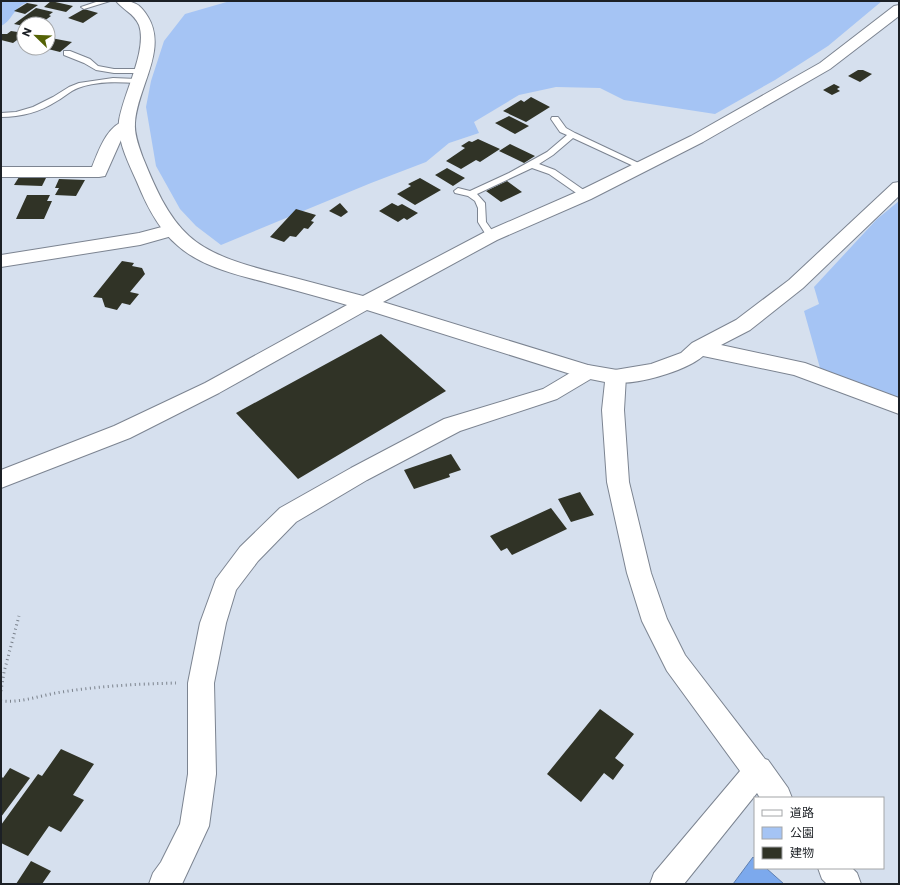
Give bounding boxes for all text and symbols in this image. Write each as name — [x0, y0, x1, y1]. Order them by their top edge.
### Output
north arrow — [16, 16, 56, 56]
text: N — [18, 25, 36, 39]
legend — [754, 797, 884, 869]
text: 道路 — [790, 804, 814, 821]
text: 公園 — [790, 824, 814, 841]
text: 建物 — [790, 844, 814, 861]

